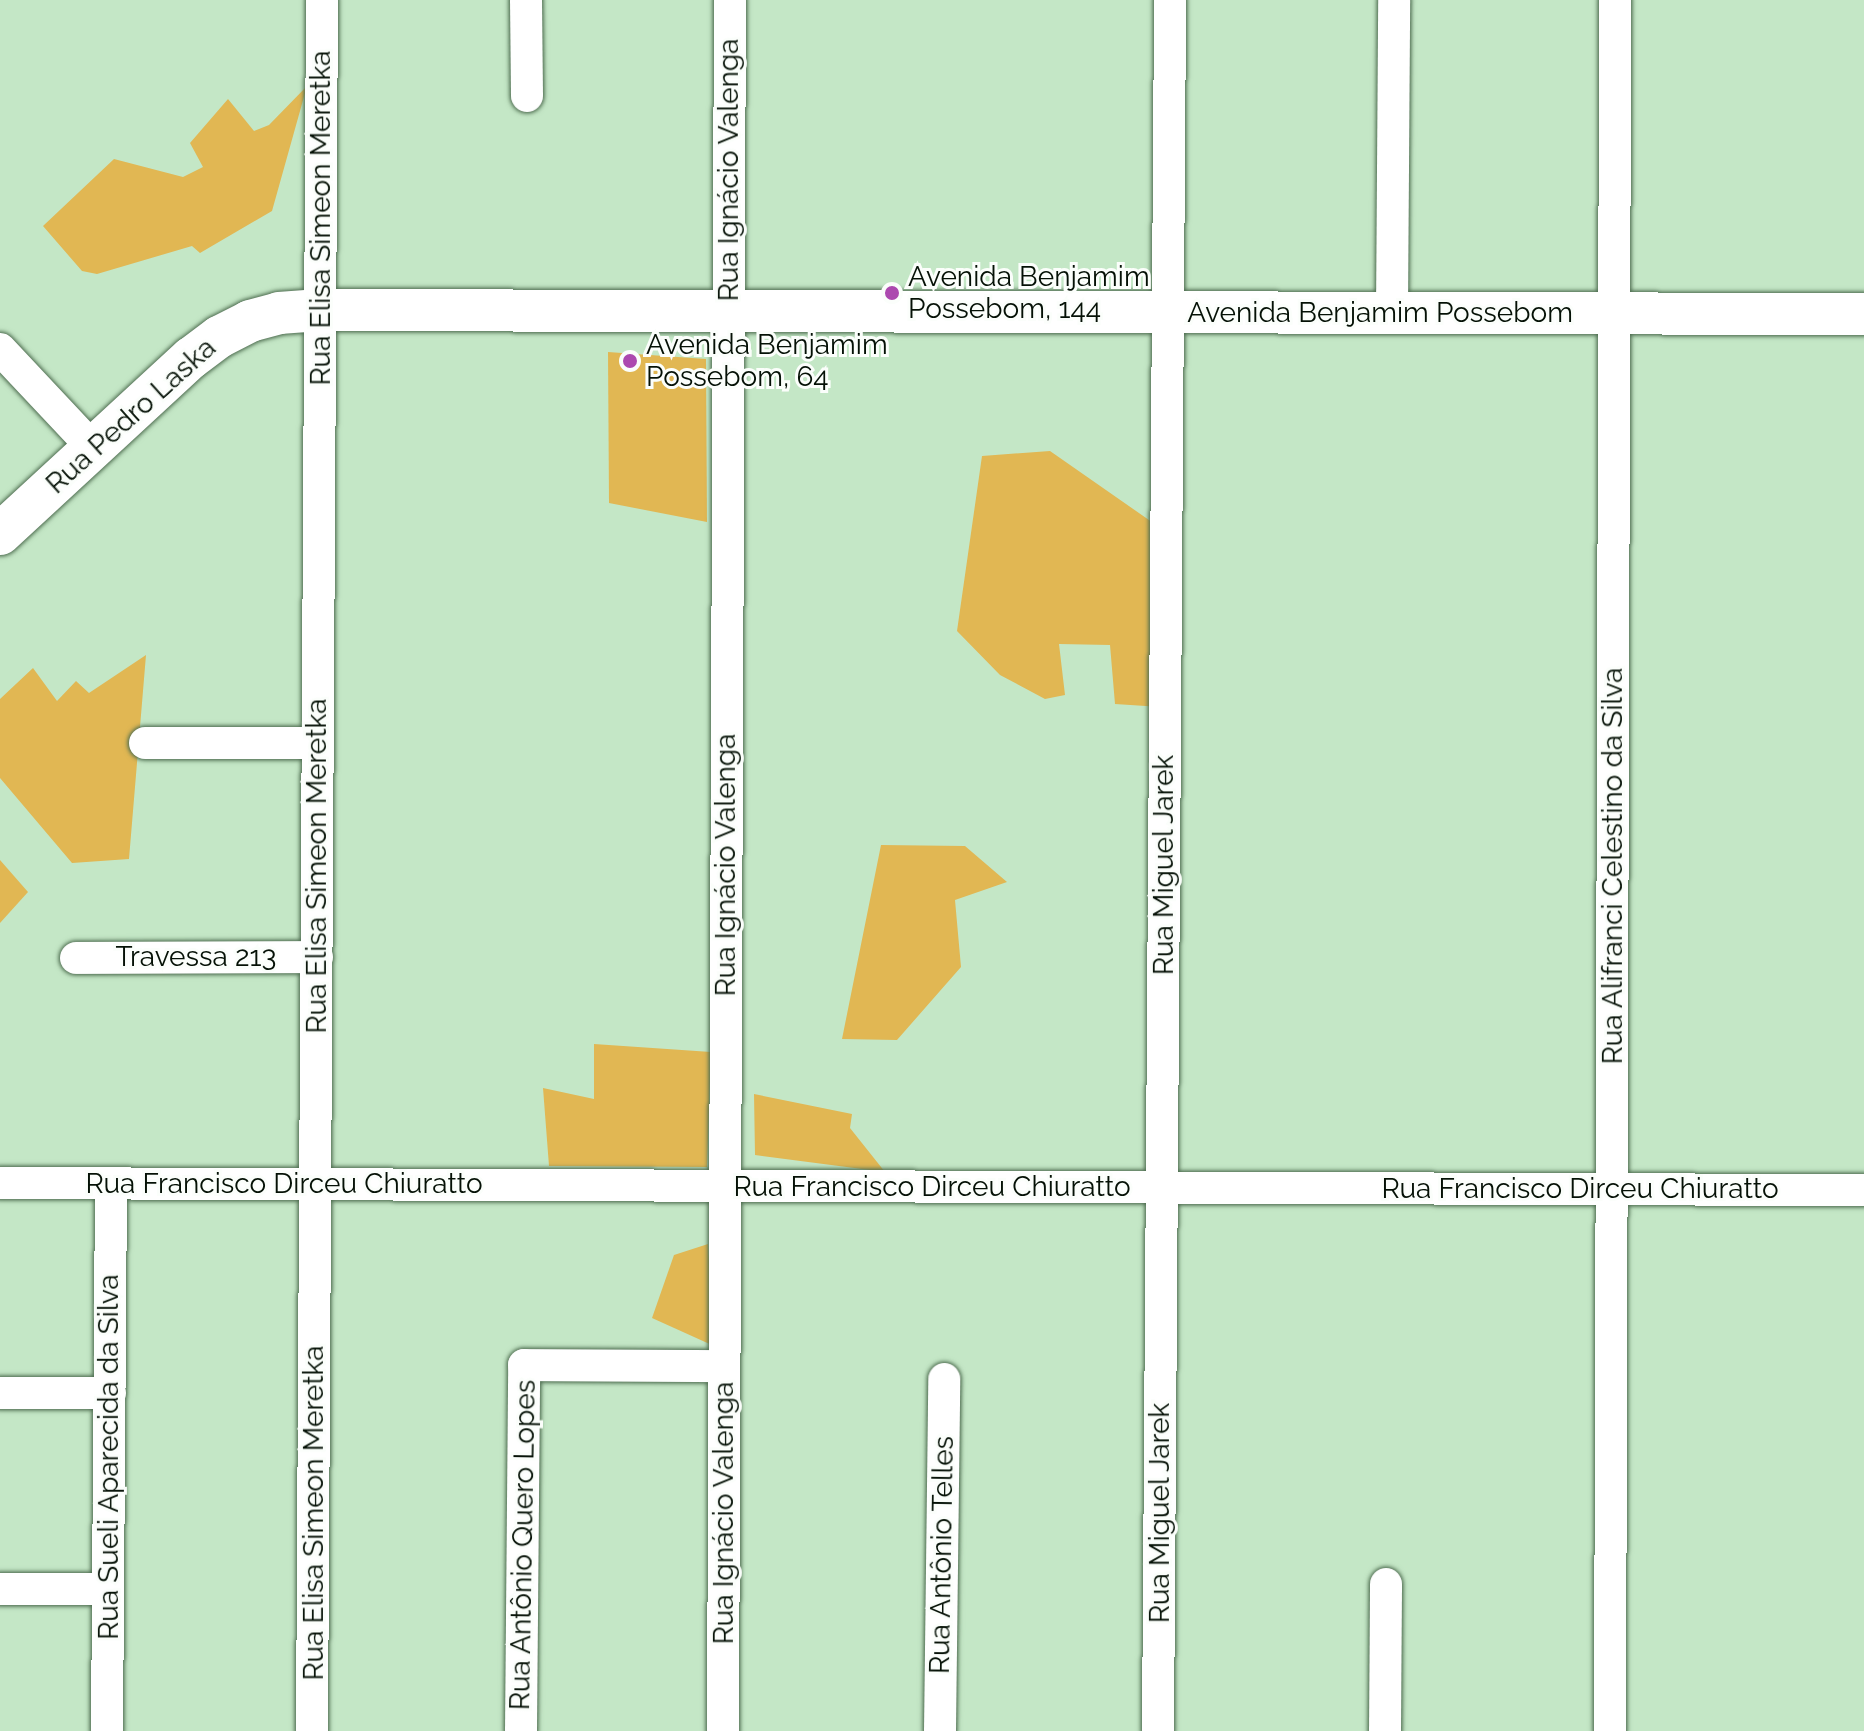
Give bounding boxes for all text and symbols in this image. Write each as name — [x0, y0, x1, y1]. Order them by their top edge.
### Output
street label: Rua Ignácio Valenga — [712, 38, 746, 302]
street label: Rua Elisa Simeon Meretka — [304, 50, 338, 386]
place label: Avenida Benjamim Possebom, 144 — [908, 260, 1150, 326]
marker: Avenida Benjamim Possebom, 144 — [883, 284, 901, 302]
street label: Avenida Benjamim Possebom — [1187, 296, 1573, 330]
place label: Avenida Benjamim Possebom, 64 — [646, 328, 888, 394]
street label: Rua Pedro Laska — [39, 331, 223, 501]
marker: Avenida Benjamim Possebom, 64 — [621, 352, 639, 370]
street label: Rua Alifranci Celestino da Silva — [1596, 667, 1630, 1065]
street label: Rua Elisa Simeon Meretka — [300, 698, 334, 1034]
street label: Rua Ignácio Valenga — [709, 733, 743, 997]
street label: Rua Miguel Jarek — [1147, 754, 1181, 976]
street label: Travessa 213 — [116, 940, 276, 974]
street label: Rua Francisco Dirceu Chiuratto — [85, 1167, 483, 1201]
street label: Rua Francisco Dirceu Chiuratto — [733, 1170, 1131, 1204]
street label: Rua Francisco Dirceu Chiuratto — [1381, 1172, 1779, 1206]
street label: Rua Sueli Aparecida da Silva — [92, 1274, 126, 1640]
street label: Rua Elisa Simeon Meretka — [297, 1345, 331, 1681]
street label: Rua Antônio Quero Lopes — [503, 1379, 543, 1711]
street label: Rua Ignácio Valenga — [707, 1381, 741, 1645]
street label: Rua Miguel Jarek — [1143, 1402, 1177, 1624]
street label: Rua Antônio Telles — [923, 1435, 961, 1675]

